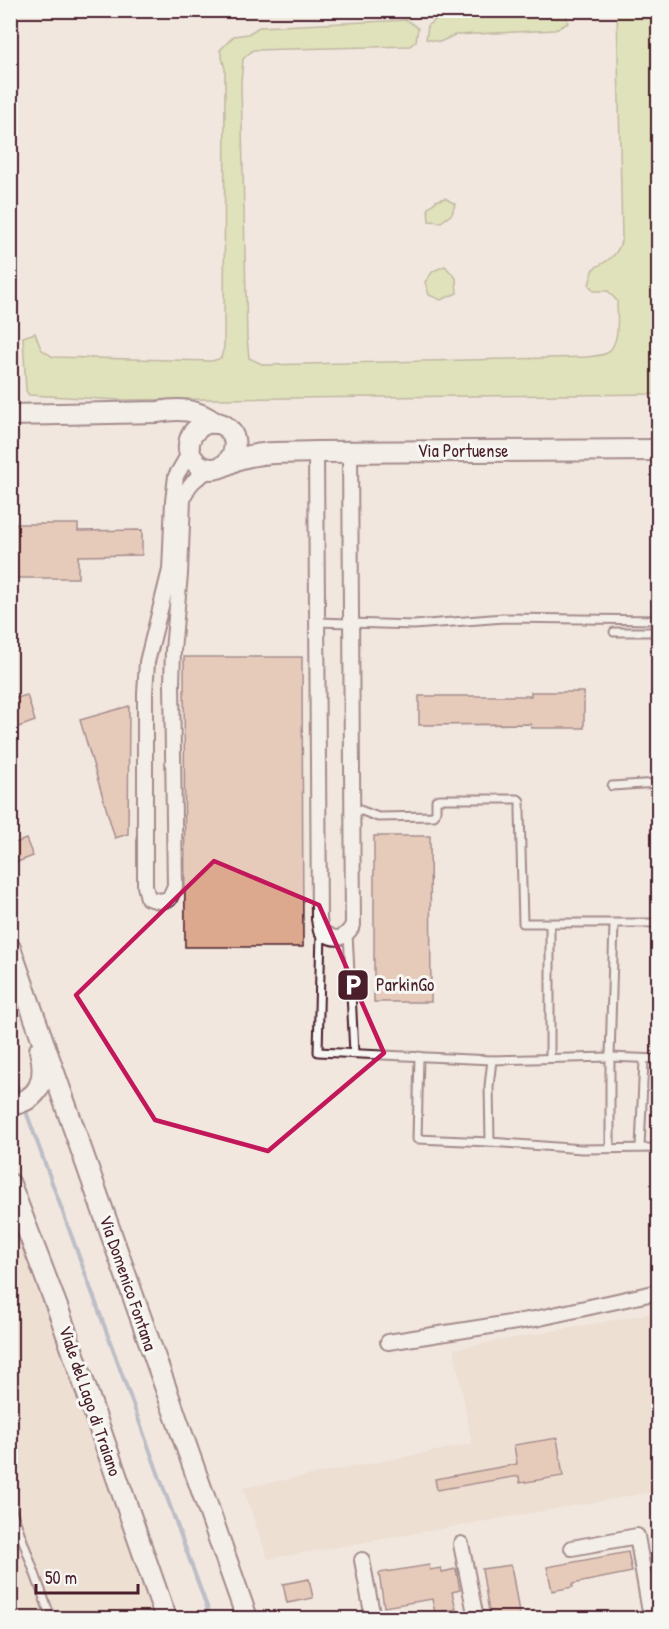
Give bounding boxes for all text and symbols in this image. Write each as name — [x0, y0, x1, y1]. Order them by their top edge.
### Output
street label: Via Portuense — [418, 438, 508, 463]
parking icon: ParkinGo — [335, 967, 371, 1003]
place label: ParkinGo — [376, 972, 434, 997]
street label: Via Domenico Fontana — [94, 1212, 163, 1354]
street label: Viale del Lago di Traiano — [53, 1322, 128, 1479]
scale bar — [36, 1557, 138, 1595]
text: 50 m — [45, 1565, 77, 1590]

